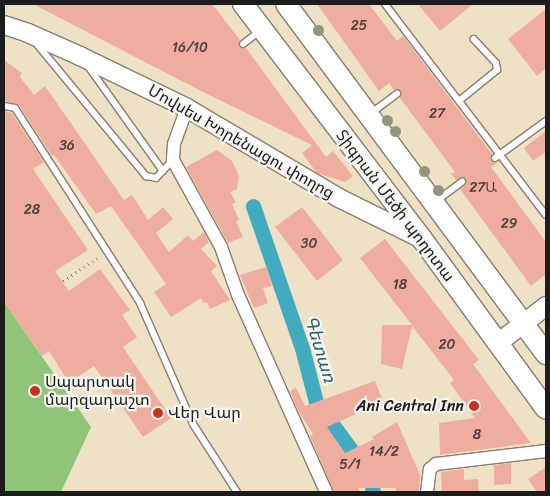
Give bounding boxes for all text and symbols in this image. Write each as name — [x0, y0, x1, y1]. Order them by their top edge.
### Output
house number: 25 — [351, 18, 367, 34]
house number: 16/10 — [172, 40, 208, 56]
street label: Մովսես Խորենացու փողոց — [144, 81, 338, 203]
house number: 27 — [429, 106, 445, 122]
street label: Տիգրան Մեծի պողոտա — [332, 126, 458, 286]
house number: 36 — [59, 138, 75, 154]
house number: 27Ա — [469, 180, 497, 196]
house number: 28 — [24, 202, 40, 218]
house number: 29 — [501, 216, 517, 232]
house number: 30 — [301, 236, 317, 252]
house number: 18 — [393, 277, 407, 293]
water label: Գետառ — [300, 313, 340, 385]
house number: 20 — [439, 337, 455, 353]
place label: Սպարտակ մարզադաշտ — [45, 372, 150, 410]
marker: Սպարտակ մարզադաշտ — [29, 385, 41, 397]
place label: Ani Central Inn — [356, 396, 464, 416]
marker: Ani Central Inn — [468, 400, 480, 412]
place label: Վեր Վար — [168, 403, 241, 423]
marker: Վեր Վար — [152, 407, 164, 419]
house number: 8 — [473, 427, 481, 443]
house number: 14/2 — [369, 444, 399, 460]
house number: 5/1 — [339, 457, 361, 473]

